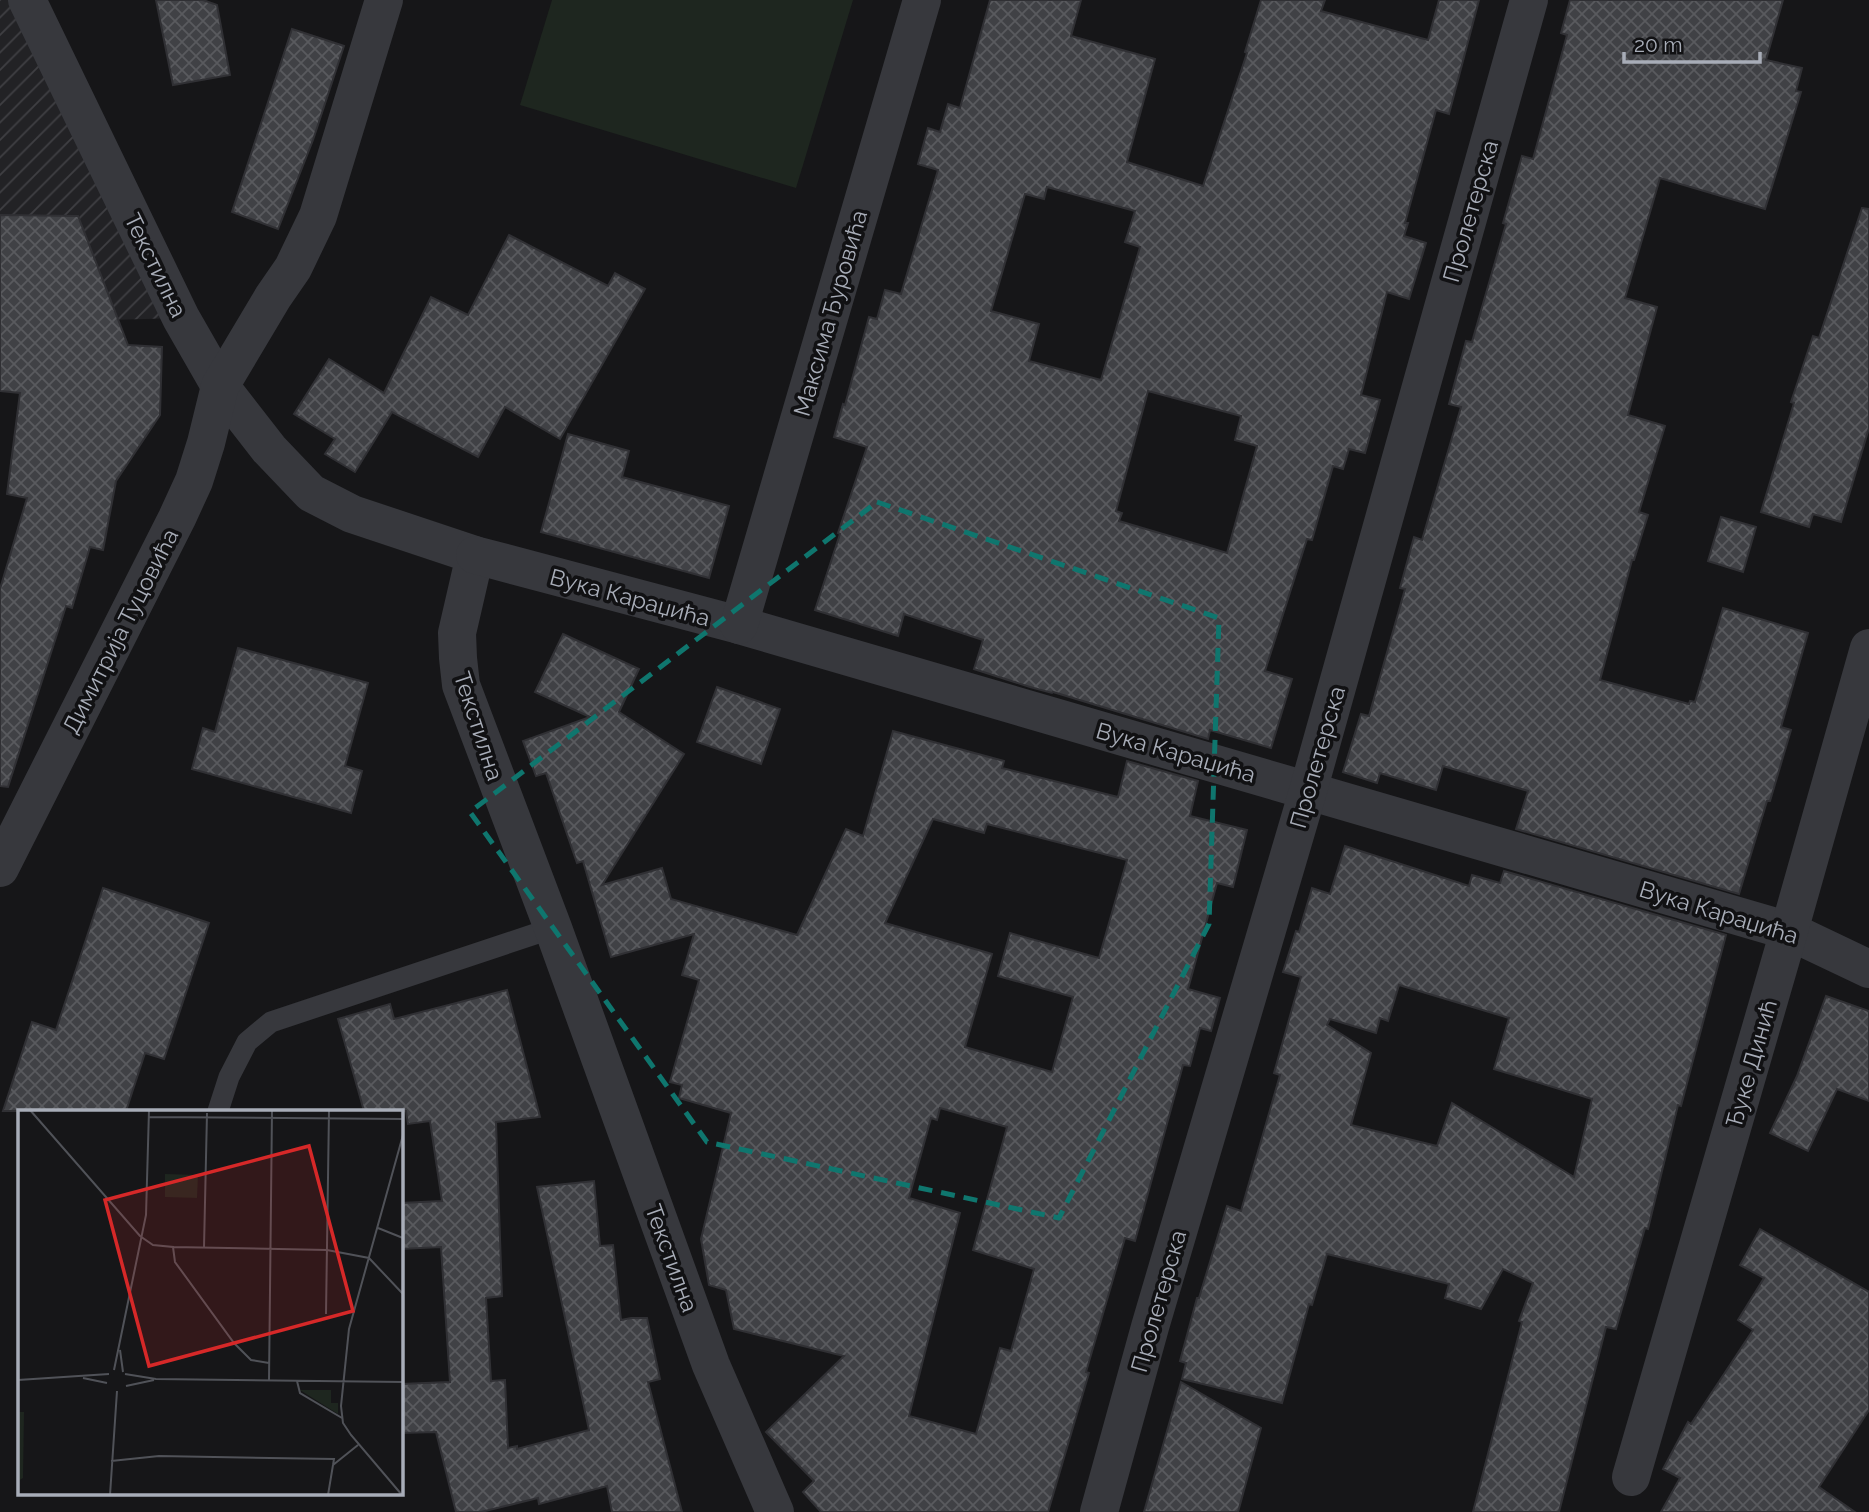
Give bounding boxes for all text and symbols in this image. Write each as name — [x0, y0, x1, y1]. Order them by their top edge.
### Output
scale bar — [1624, 21, 1760, 65]
text: 20 m — [1634, 32, 1682, 57]
street label: Пролетерска — [1437, 137, 1503, 285]
street label: Максима Ђуровића — [788, 207, 872, 419]
street label: Текстилна — [119, 208, 193, 322]
street label: Димитрија Туцовића — [57, 524, 183, 738]
street label: Вука Караџића — [547, 563, 713, 631]
street label: Текстилна — [449, 668, 509, 784]
street label: Пролетерска — [1284, 683, 1350, 831]
street label: Вука Караџића — [1093, 716, 1259, 788]
street label: Вука Караџића — [1636, 875, 1802, 949]
street label: Ђуке Динић — [1720, 996, 1782, 1130]
inset map — [18, 1110, 402, 1494]
street label: Текстилна — [640, 1200, 704, 1316]
street label: Пролетерска — [1125, 1227, 1191, 1375]

